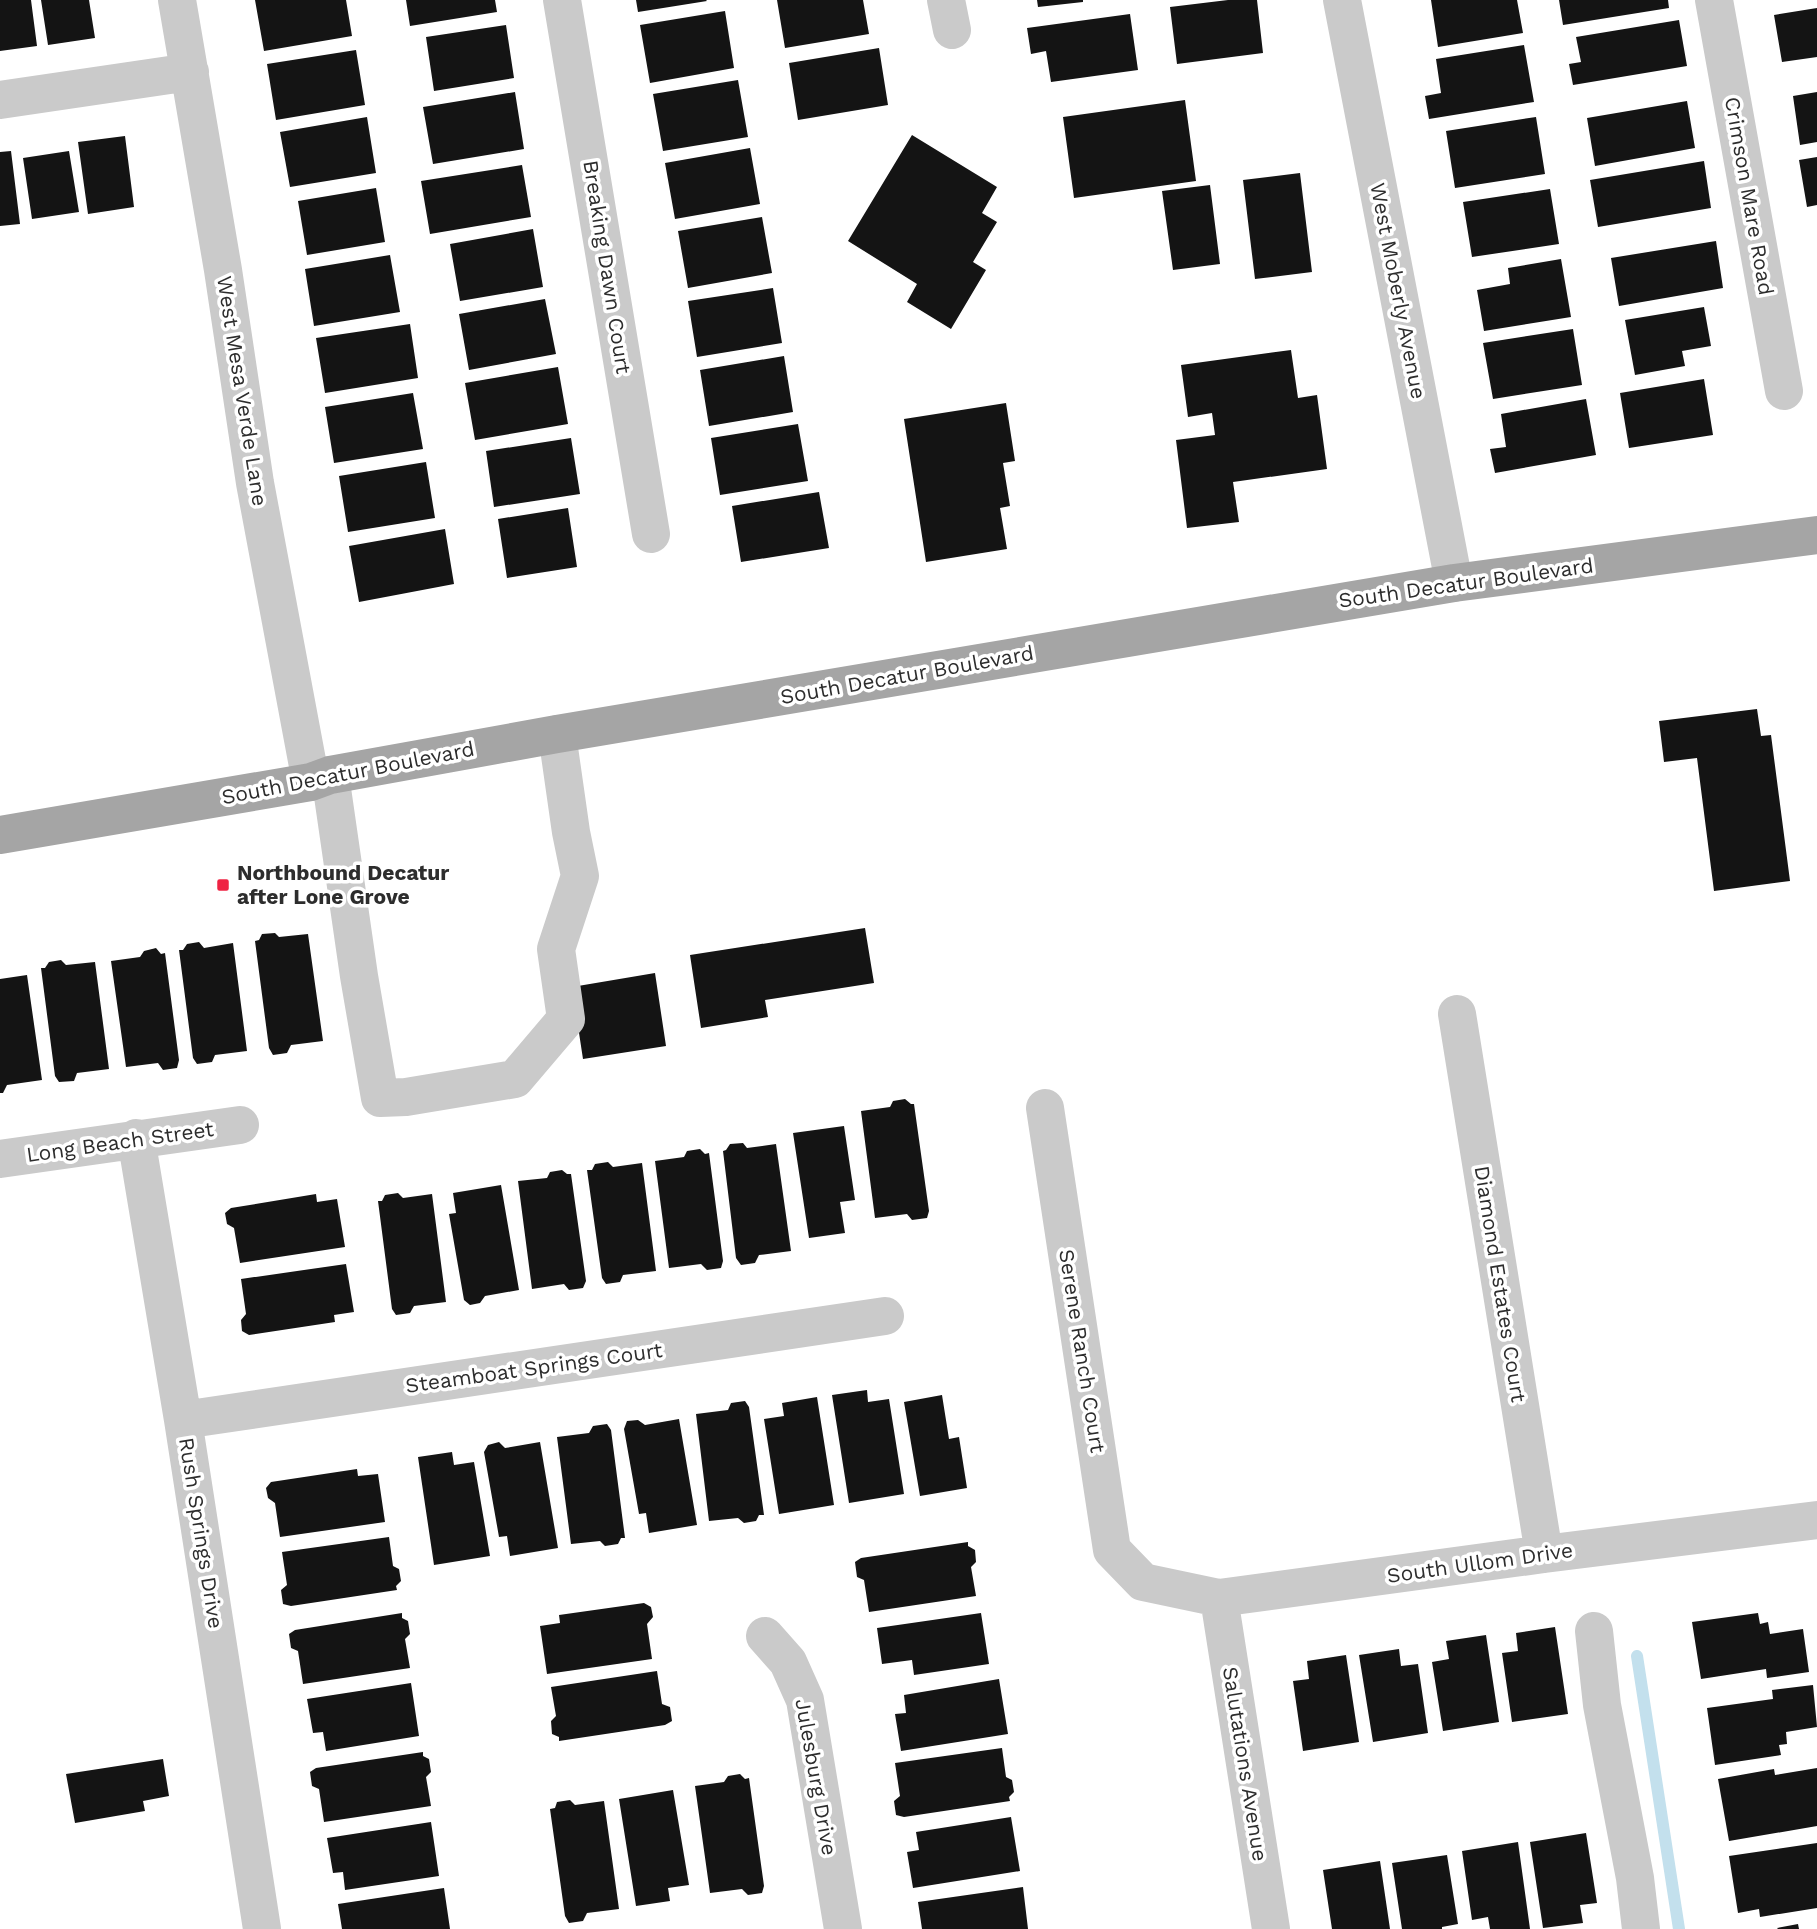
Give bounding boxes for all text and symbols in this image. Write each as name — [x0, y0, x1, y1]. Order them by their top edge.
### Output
street label: Crimson Mare Road — [1720, 95, 1779, 297]
street label: Breaking Dawn Court — [578, 158, 637, 376]
street label: West Moberly Avenue — [1365, 181, 1432, 401]
street label: West Mesa Verde Lane — [212, 274, 273, 508]
street label: South Decatur Boulevard — [1337, 552, 1595, 613]
street label: South Decatur Boulevard — [778, 640, 1036, 709]
street label: South Decatur Boulevard — [219, 736, 476, 809]
place label: Northbound Decatur after Lone Grove — [237, 860, 449, 909]
marker: Northbound Decatur after Lone Grove — [215, 877, 231, 893]
street label: Long Beach Street — [25, 1116, 215, 1167]
street label: Diamond Estates Court — [1469, 1164, 1532, 1404]
street label: Serene Ranch Court — [1054, 1247, 1111, 1455]
street label: Steamboat Springs Court — [404, 1337, 664, 1398]
street label: Rush Springs Drive — [174, 1436, 229, 1630]
street label: South Ullom Drive — [1385, 1537, 1575, 1588]
street label: Salutations Avenue — [1218, 1665, 1273, 1863]
street label: Julesburg Drive — [790, 1696, 843, 1857]

